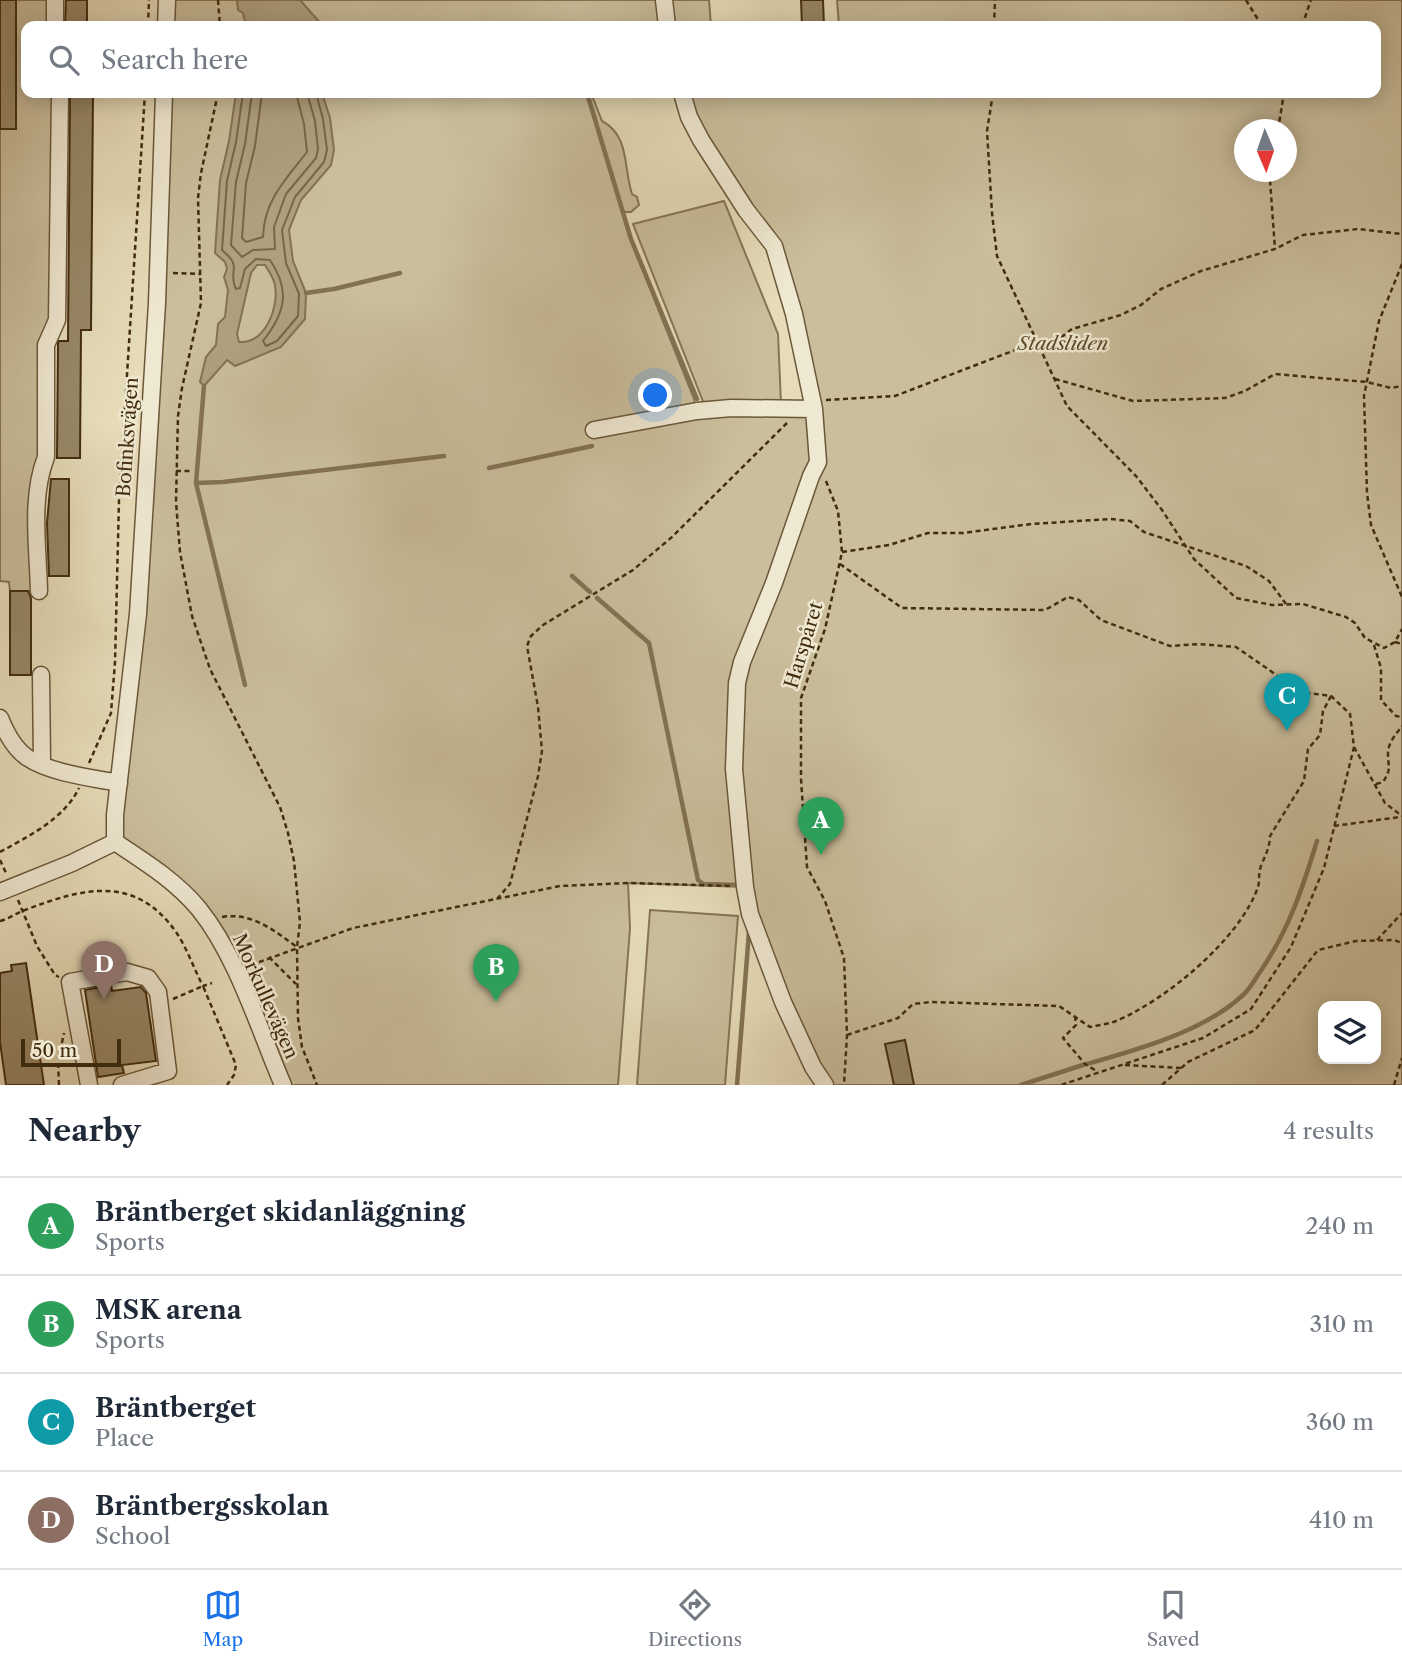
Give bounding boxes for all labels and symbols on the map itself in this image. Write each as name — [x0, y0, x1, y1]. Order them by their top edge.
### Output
north arrow — [1234, 119, 1297, 182]
park label: Stadsliden — [1017, 332, 1108, 355]
street label: Bofinksvägen — [112, 376, 143, 498]
your location — [638, 378, 672, 412]
street label: Harspåret — [779, 599, 828, 691]
pin: C — [1264, 673, 1310, 731]
pin: A — [798, 797, 844, 855]
street label: Morkullevägen — [228, 930, 304, 1063]
pin: D — [81, 941, 127, 999]
pin: B — [473, 944, 519, 1002]
scale bar — [21, 1036, 121, 1068]

